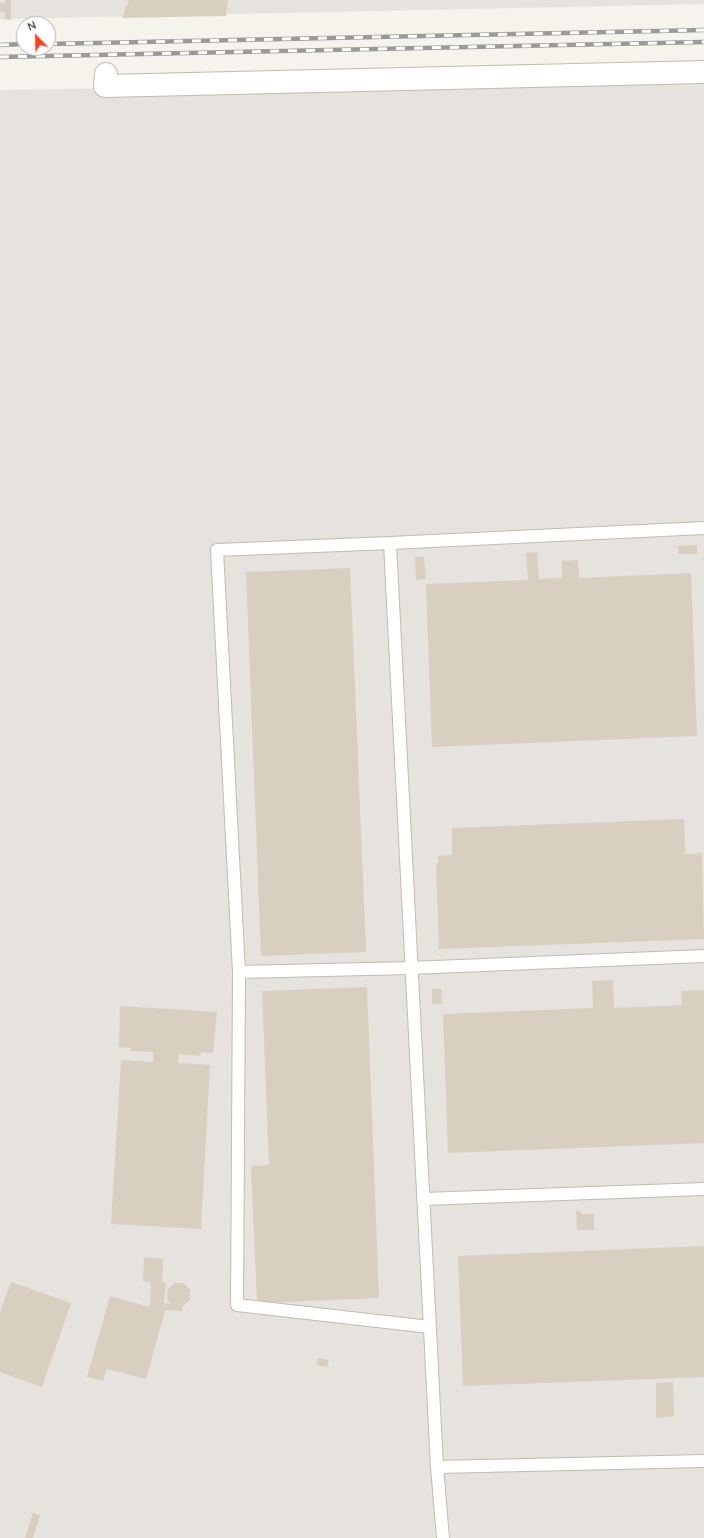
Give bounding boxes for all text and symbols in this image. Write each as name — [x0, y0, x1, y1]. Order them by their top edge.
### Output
north arrow — [16, 16, 56, 56]
text: N — [25, 18, 38, 34]

